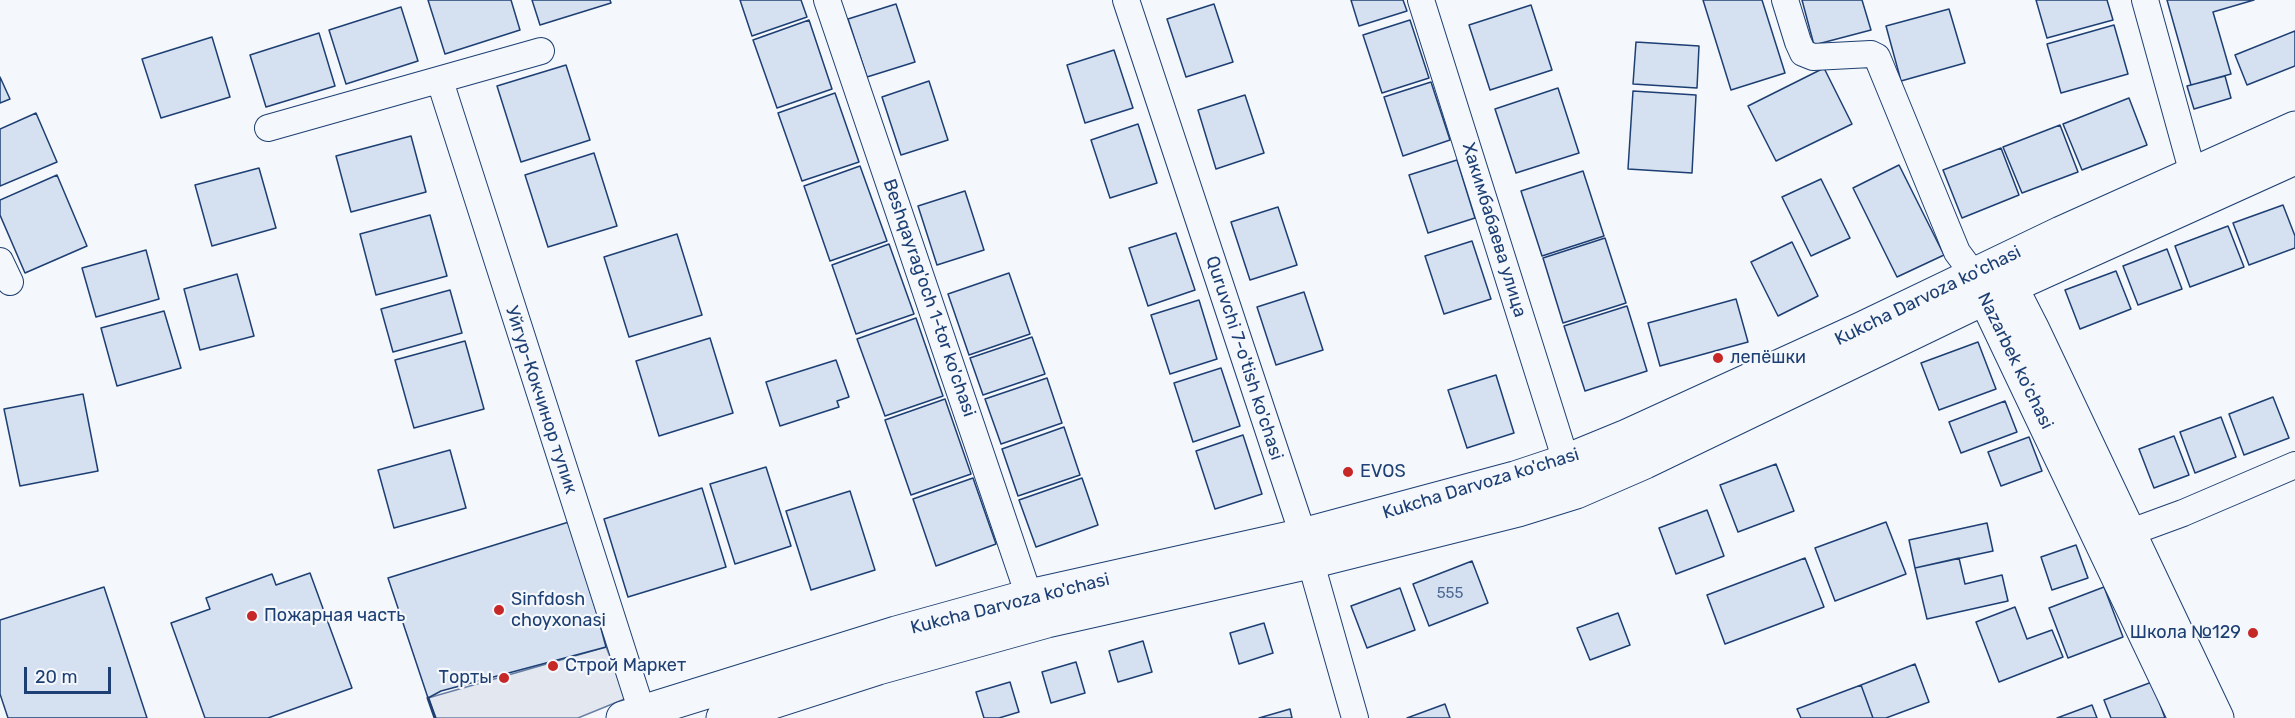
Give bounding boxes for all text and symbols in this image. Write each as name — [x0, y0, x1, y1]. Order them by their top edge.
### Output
street label: Хакимбабаева улица — [1457, 140, 1531, 320]
street label: Beshqayrag'och 1-tor ko'chasi — [878, 176, 980, 420]
street label: Kukcha Darvoza ko'chasi — [1831, 242, 2025, 350]
street label: Quruvchi 7-o'tish ko'chasi — [1201, 253, 1287, 463]
street label: Nazarbek ko'chasi — [1973, 289, 2057, 433]
street label: Уйгур-Кокчинор тупик — [500, 303, 582, 497]
place label: лепёшки — [1730, 347, 1806, 369]
marker: лепёшки — [1711, 351, 1725, 365]
street label: Kukcha Darvoza ko'chasi — [1380, 444, 1582, 524]
place label: EVOS — [1360, 461, 1406, 483]
marker: EVOS — [1341, 465, 1355, 479]
street label: Kukcha Darvoza ko'chasi — [908, 569, 1112, 639]
house number: 555 — [1437, 585, 1463, 603]
place label: Sinfdosh choyxonasi — [511, 589, 606, 632]
marker: Sinfdosh choyxonasi — [492, 603, 506, 617]
place label: Пожарная часть — [264, 605, 405, 627]
marker: Пожарная часть — [245, 609, 259, 623]
place label: Школа №129 — [2130, 622, 2241, 644]
marker: Школа №129 — [2246, 626, 2260, 640]
scale bar — [27, 655, 114, 693]
place label: Строй Маркет — [565, 655, 686, 677]
marker: Строй Маркет — [546, 659, 560, 673]
text: 20 m — [35, 666, 77, 688]
place label: Торты — [439, 667, 492, 689]
marker: Торты — [497, 671, 511, 685]

